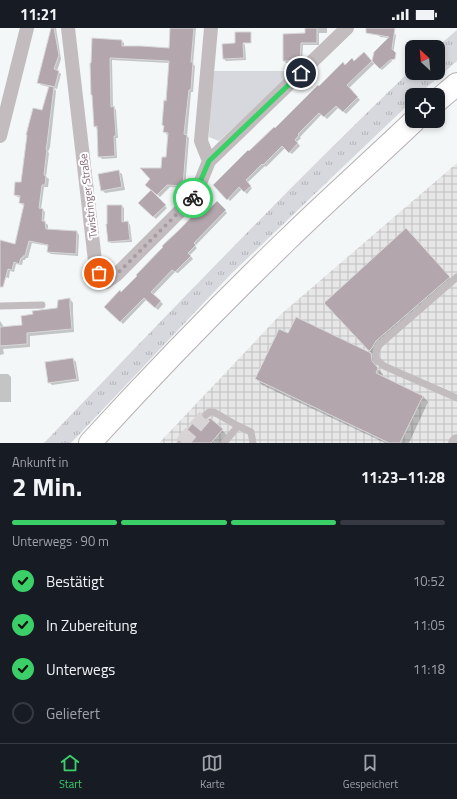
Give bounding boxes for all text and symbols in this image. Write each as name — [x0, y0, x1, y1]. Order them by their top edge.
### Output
text: 11:21 — [20, 3, 57, 26]
north arrow — [405, 40, 445, 80]
map controls — [405, 40, 445, 128]
pin — [284, 56, 318, 90]
icon: home — [290, 62, 312, 84]
button: locate — [405, 88, 445, 128]
street label: Twistringer Straße — [75, 152, 101, 239]
courier — [173, 178, 213, 218]
icon: bike — [182, 187, 204, 209]
pin — [82, 256, 116, 290]
icon: bag — [88, 262, 110, 284]
text: Ankunft in — [12, 452, 68, 472]
text: 11:23–11:28 — [361, 466, 445, 489]
text: 2 Min. — [12, 467, 82, 506]
text: Unterwegs · 90 m — [12, 531, 109, 551]
icon: check — [12, 570, 34, 592]
text: Bestätigt — [46, 570, 104, 593]
text: 10:52 — [413, 571, 445, 591]
icon: check — [12, 614, 34, 636]
text: In Zubereitung — [46, 614, 137, 637]
text: 11:05 — [413, 615, 445, 635]
icon: check — [12, 658, 34, 680]
text: Unterwegs — [46, 658, 115, 681]
text: 11:18 — [413, 659, 445, 679]
text: Geliefert — [46, 702, 100, 725]
tab: Start — [59, 752, 82, 792]
tab: Karte — [200, 752, 225, 792]
tab: Gespeichert — [343, 752, 398, 792]

